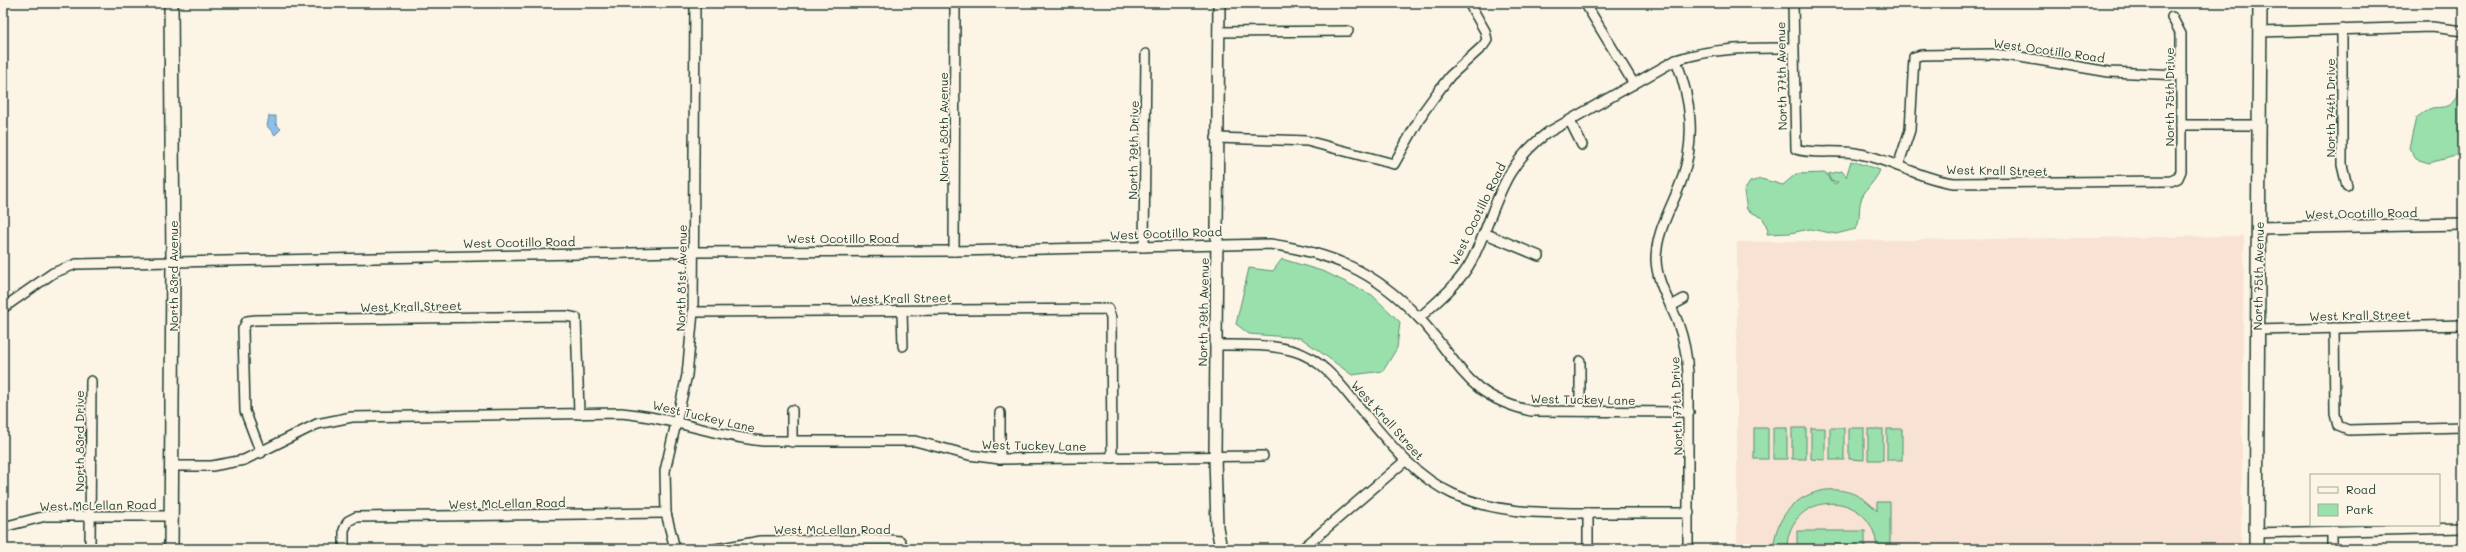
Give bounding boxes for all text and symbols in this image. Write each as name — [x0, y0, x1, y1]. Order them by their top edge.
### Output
street label: North 77th Avenue — [1772, 22, 1790, 130]
street label: West Ocotillo Road — [1992, 34, 2106, 66]
street label: North 75th Drive — [2161, 47, 2177, 147]
street label: North 74th Drive — [2322, 58, 2338, 158]
street label: North 80th Avenue — [935, 72, 951, 182]
street label: North 79th Drive — [1124, 100, 1142, 200]
street label: West Ocotillo Road — [1445, 160, 1509, 268]
street label: West Krall Street — [1946, 161, 2048, 179]
street label: West Ocotillo Road — [2305, 204, 2418, 222]
street label: North 83rd Avenue — [165, 220, 181, 332]
street label: North 75th Avenue — [2249, 221, 2267, 331]
street label: West Ocotillo Road — [1110, 223, 1223, 243]
street label: North 81st Avenue — [672, 224, 690, 332]
street label: West Ocotillo Road — [787, 230, 900, 246]
street label: West Ocotillo Road — [463, 233, 576, 251]
street label: North 79th Avenue — [1194, 257, 1212, 367]
street label: West Krall Street — [850, 289, 952, 307]
street label: West Krall Street — [360, 297, 462, 315]
street label: West Krall Street — [2309, 306, 2411, 324]
street label: North 77th Drive — [1666, 356, 1686, 456]
street label: West Krall Street — [1348, 377, 1428, 463]
street label: North 83rd Drive — [71, 390, 87, 492]
street label: West Tuckey Lane — [1530, 390, 1636, 408]
street label: West Tuckey Lane — [651, 396, 757, 436]
street label: West Tuckey Lane — [981, 436, 1087, 454]
legend — [2310, 474, 2440, 526]
text: Road — [2346, 481, 2376, 497]
street label: West McLellan Road — [448, 494, 566, 512]
street label: West McLellan Road — [39, 496, 157, 514]
text: Park — [2346, 501, 2373, 517]
street label: West McLellan Road — [773, 521, 891, 537]

